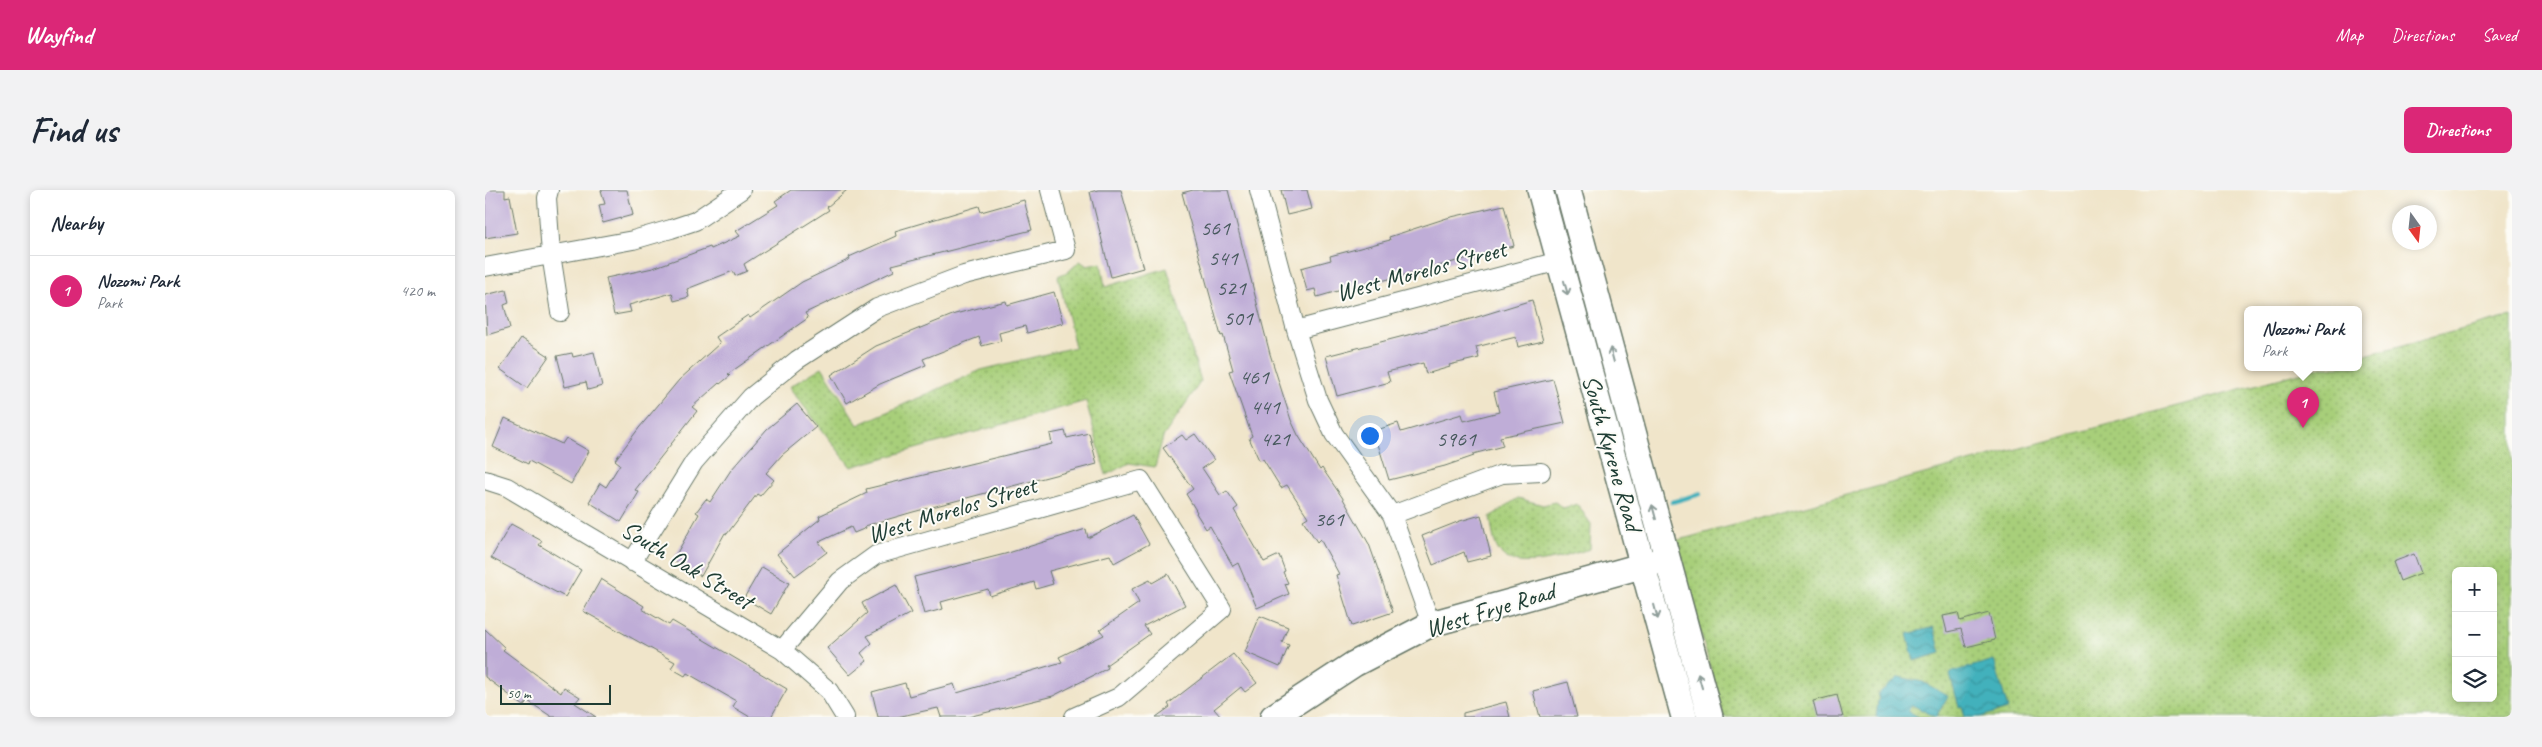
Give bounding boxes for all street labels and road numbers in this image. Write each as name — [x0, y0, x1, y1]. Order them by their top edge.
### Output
street label: West Morelos Street — [1332, 232, 1512, 309]
street label: South Kyrene Road — [1574, 371, 1650, 538]
street label: West Morelos Street — [864, 468, 1043, 551]
street label: South Oak Street — [615, 513, 762, 619]
street label: West Frye Road — [1421, 574, 1563, 645]

